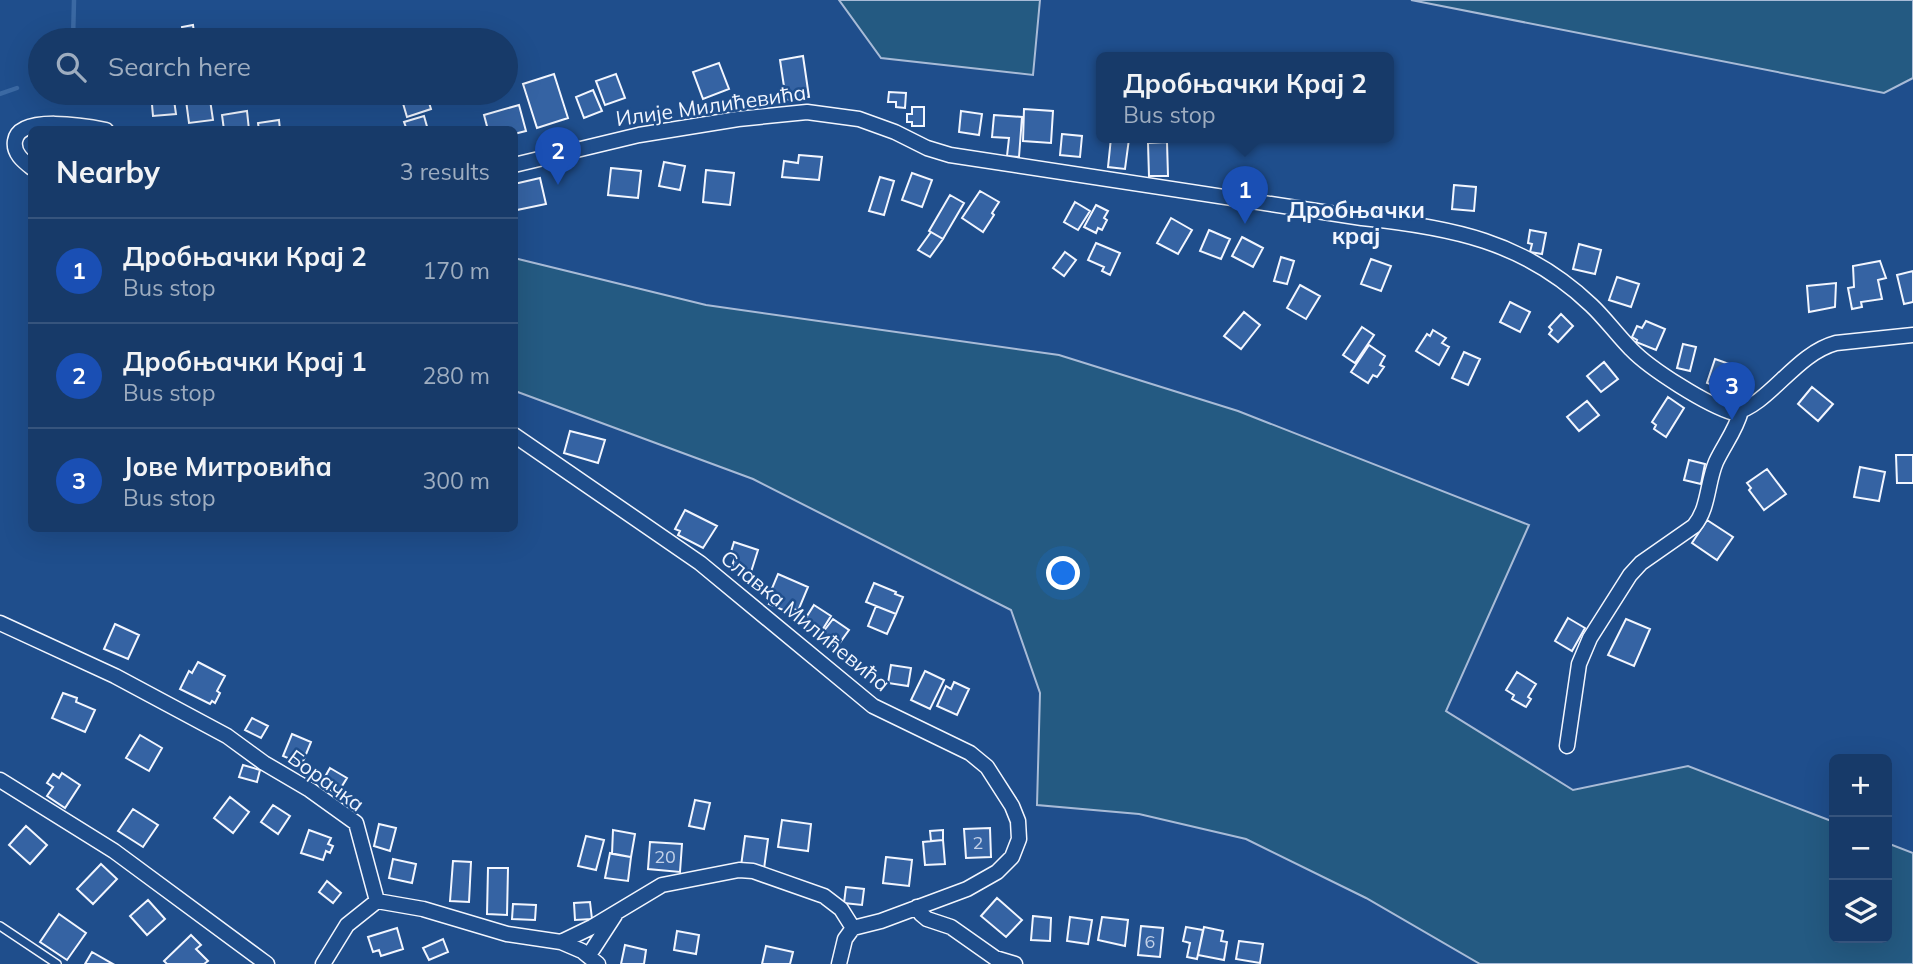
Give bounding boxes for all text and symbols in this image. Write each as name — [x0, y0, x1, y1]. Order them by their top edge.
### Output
search box — [28, 28, 518, 105]
icon: search — [52, 48, 90, 86]
text: Search here — [108, 50, 251, 83]
popup — [1096, 52, 1394, 143]
text: Дробњачки Крај 2 — [1123, 67, 1367, 100]
street label: Илије Милићевића — [614, 79, 808, 131]
text: Bus stop — [1123, 100, 1216, 129]
pin: 2 — [535, 127, 581, 185]
text: Nearby — [56, 153, 160, 191]
text: 3 results — [400, 157, 490, 186]
pin: 1 — [1222, 166, 1268, 224]
district label: Дробњачки крај — [1287, 195, 1425, 250]
text: Дробњачки Крај 2 — [123, 240, 367, 273]
text: 1 — [72, 256, 86, 285]
text: 170 m — [422, 256, 490, 285]
text: Bus stop — [123, 273, 215, 302]
text: Дробњачки Крај 1 — [123, 345, 367, 378]
text: 2 — [72, 361, 86, 390]
text: 280 m — [422, 361, 490, 390]
pin: 3 — [1709, 362, 1755, 420]
text: Bus stop — [123, 378, 215, 407]
text: Јове Митровића — [123, 450, 332, 483]
text: 3 — [72, 466, 86, 495]
text: 300 m — [422, 466, 490, 495]
text: Bus stop — [123, 483, 215, 512]
street label: Славка Милићевића — [716, 544, 895, 696]
your location — [1046, 556, 1080, 590]
street label: Борачка — [283, 744, 370, 817]
map controls — [1829, 754, 1892, 943]
button: + — [1829, 754, 1892, 817]
button: − — [1829, 817, 1892, 880]
house number: 2 — [973, 831, 983, 854]
house number: 20 — [654, 845, 676, 868]
button: layers — [1829, 880, 1892, 943]
house number: 6 — [1145, 930, 1155, 953]

